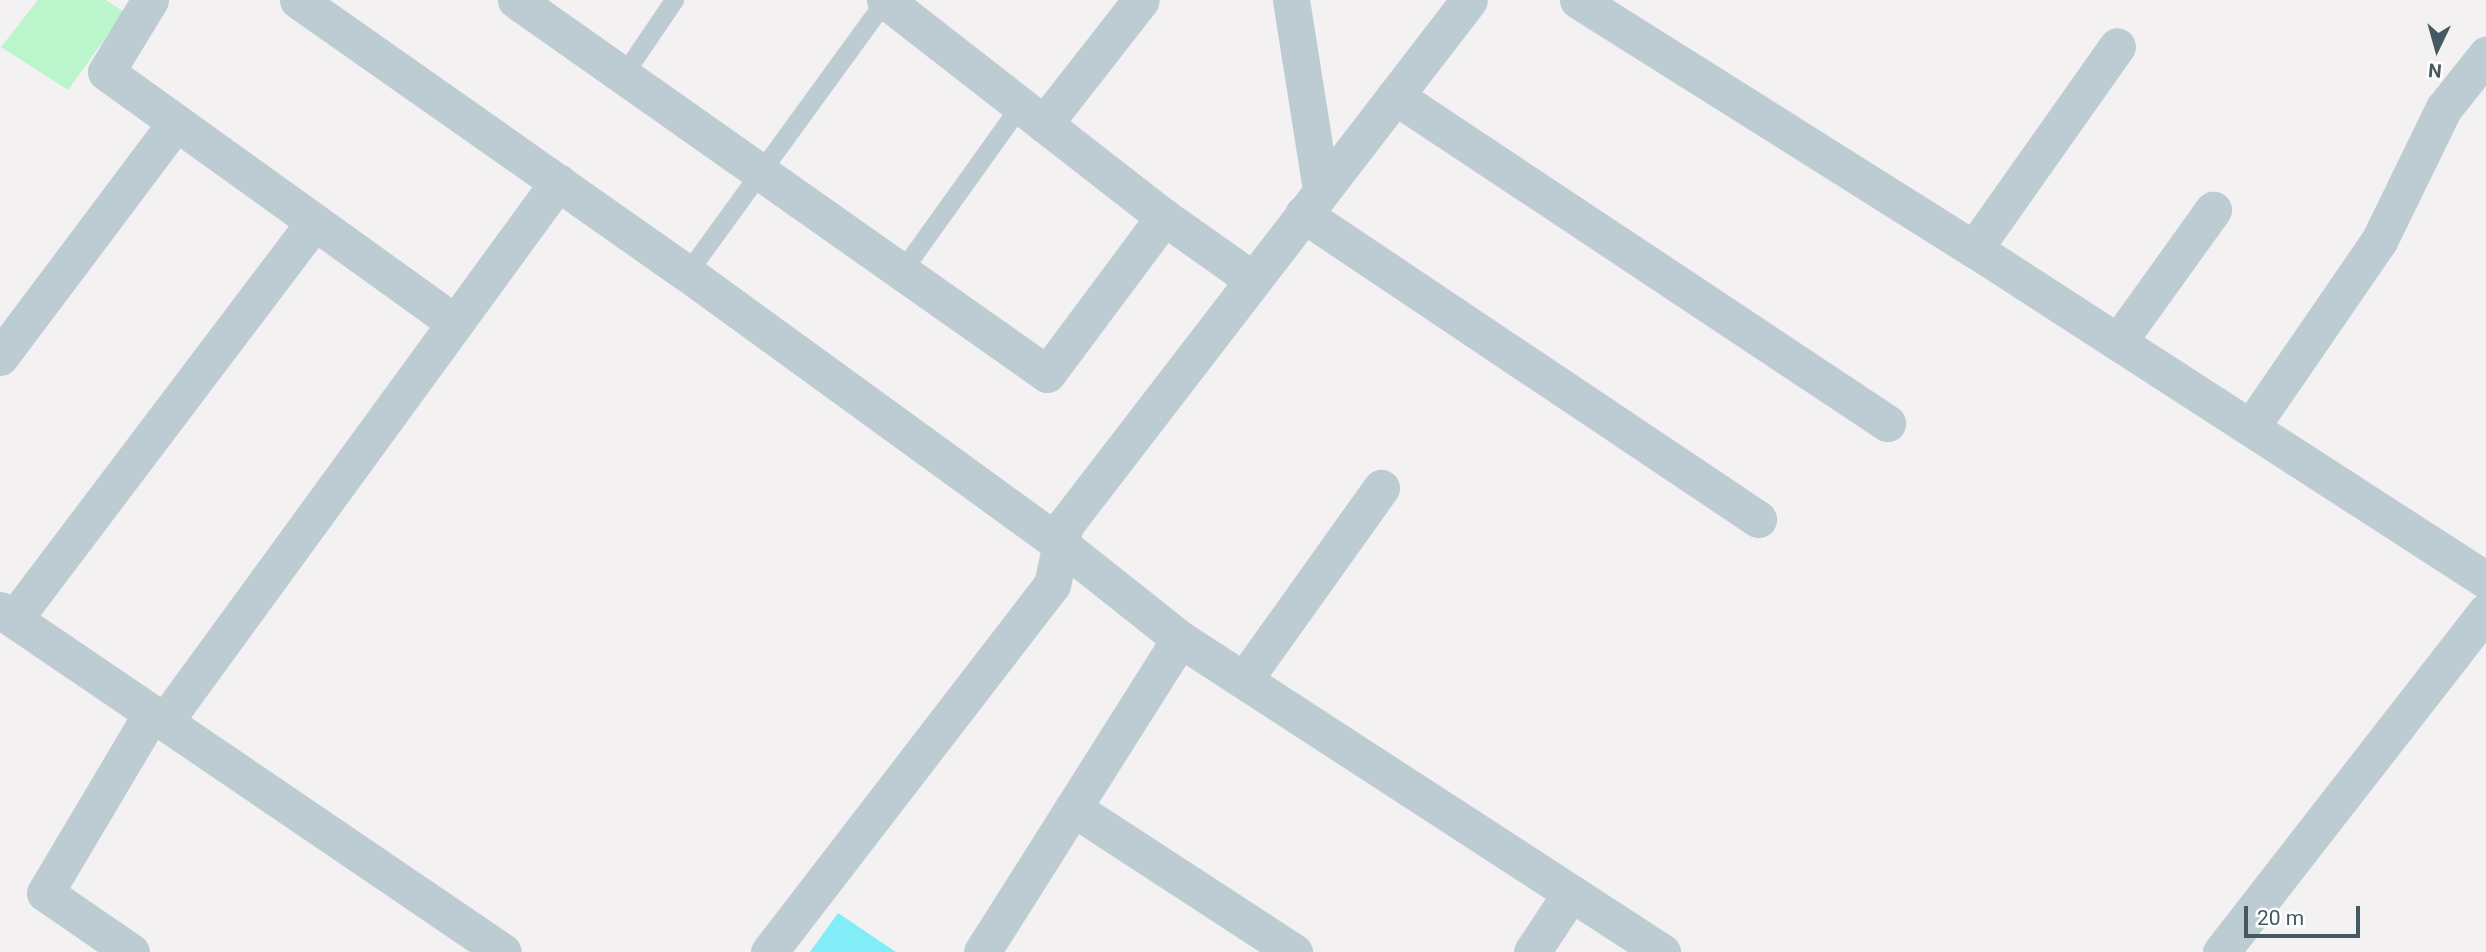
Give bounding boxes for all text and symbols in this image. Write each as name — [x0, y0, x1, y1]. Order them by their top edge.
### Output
north arrow — [2402, 14, 2472, 84]
text: N — [2427, 58, 2443, 82]
scale bar — [2248, 892, 2364, 936]
text: 20 m — [2257, 906, 2304, 930]

